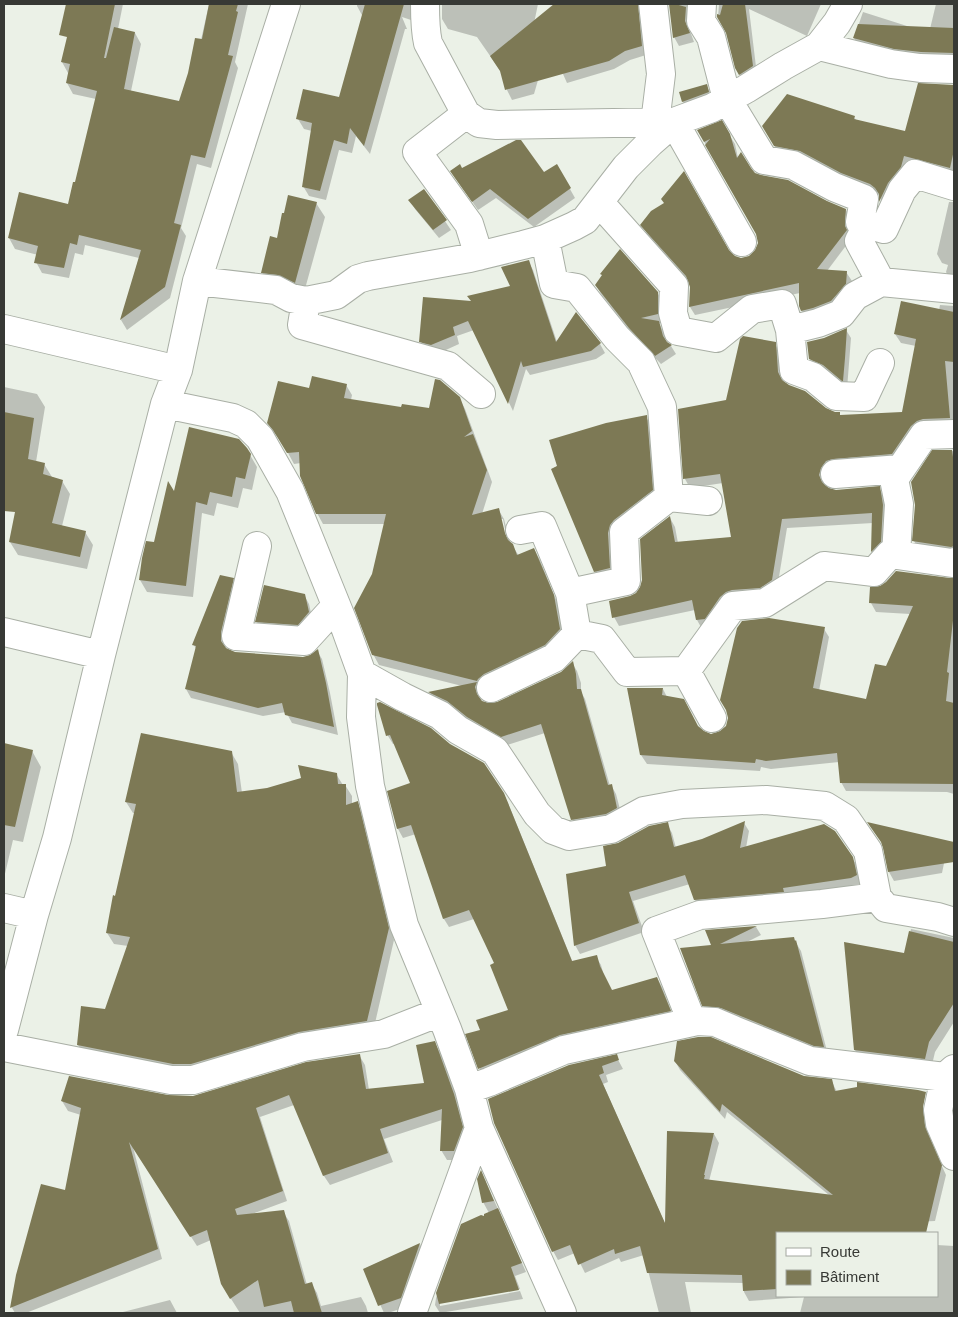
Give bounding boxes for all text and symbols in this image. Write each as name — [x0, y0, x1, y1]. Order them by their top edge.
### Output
legend — [776, 1232, 938, 1297]
text: Route — [820, 1243, 860, 1260]
text: Bâtiment — [820, 1268, 880, 1285]

